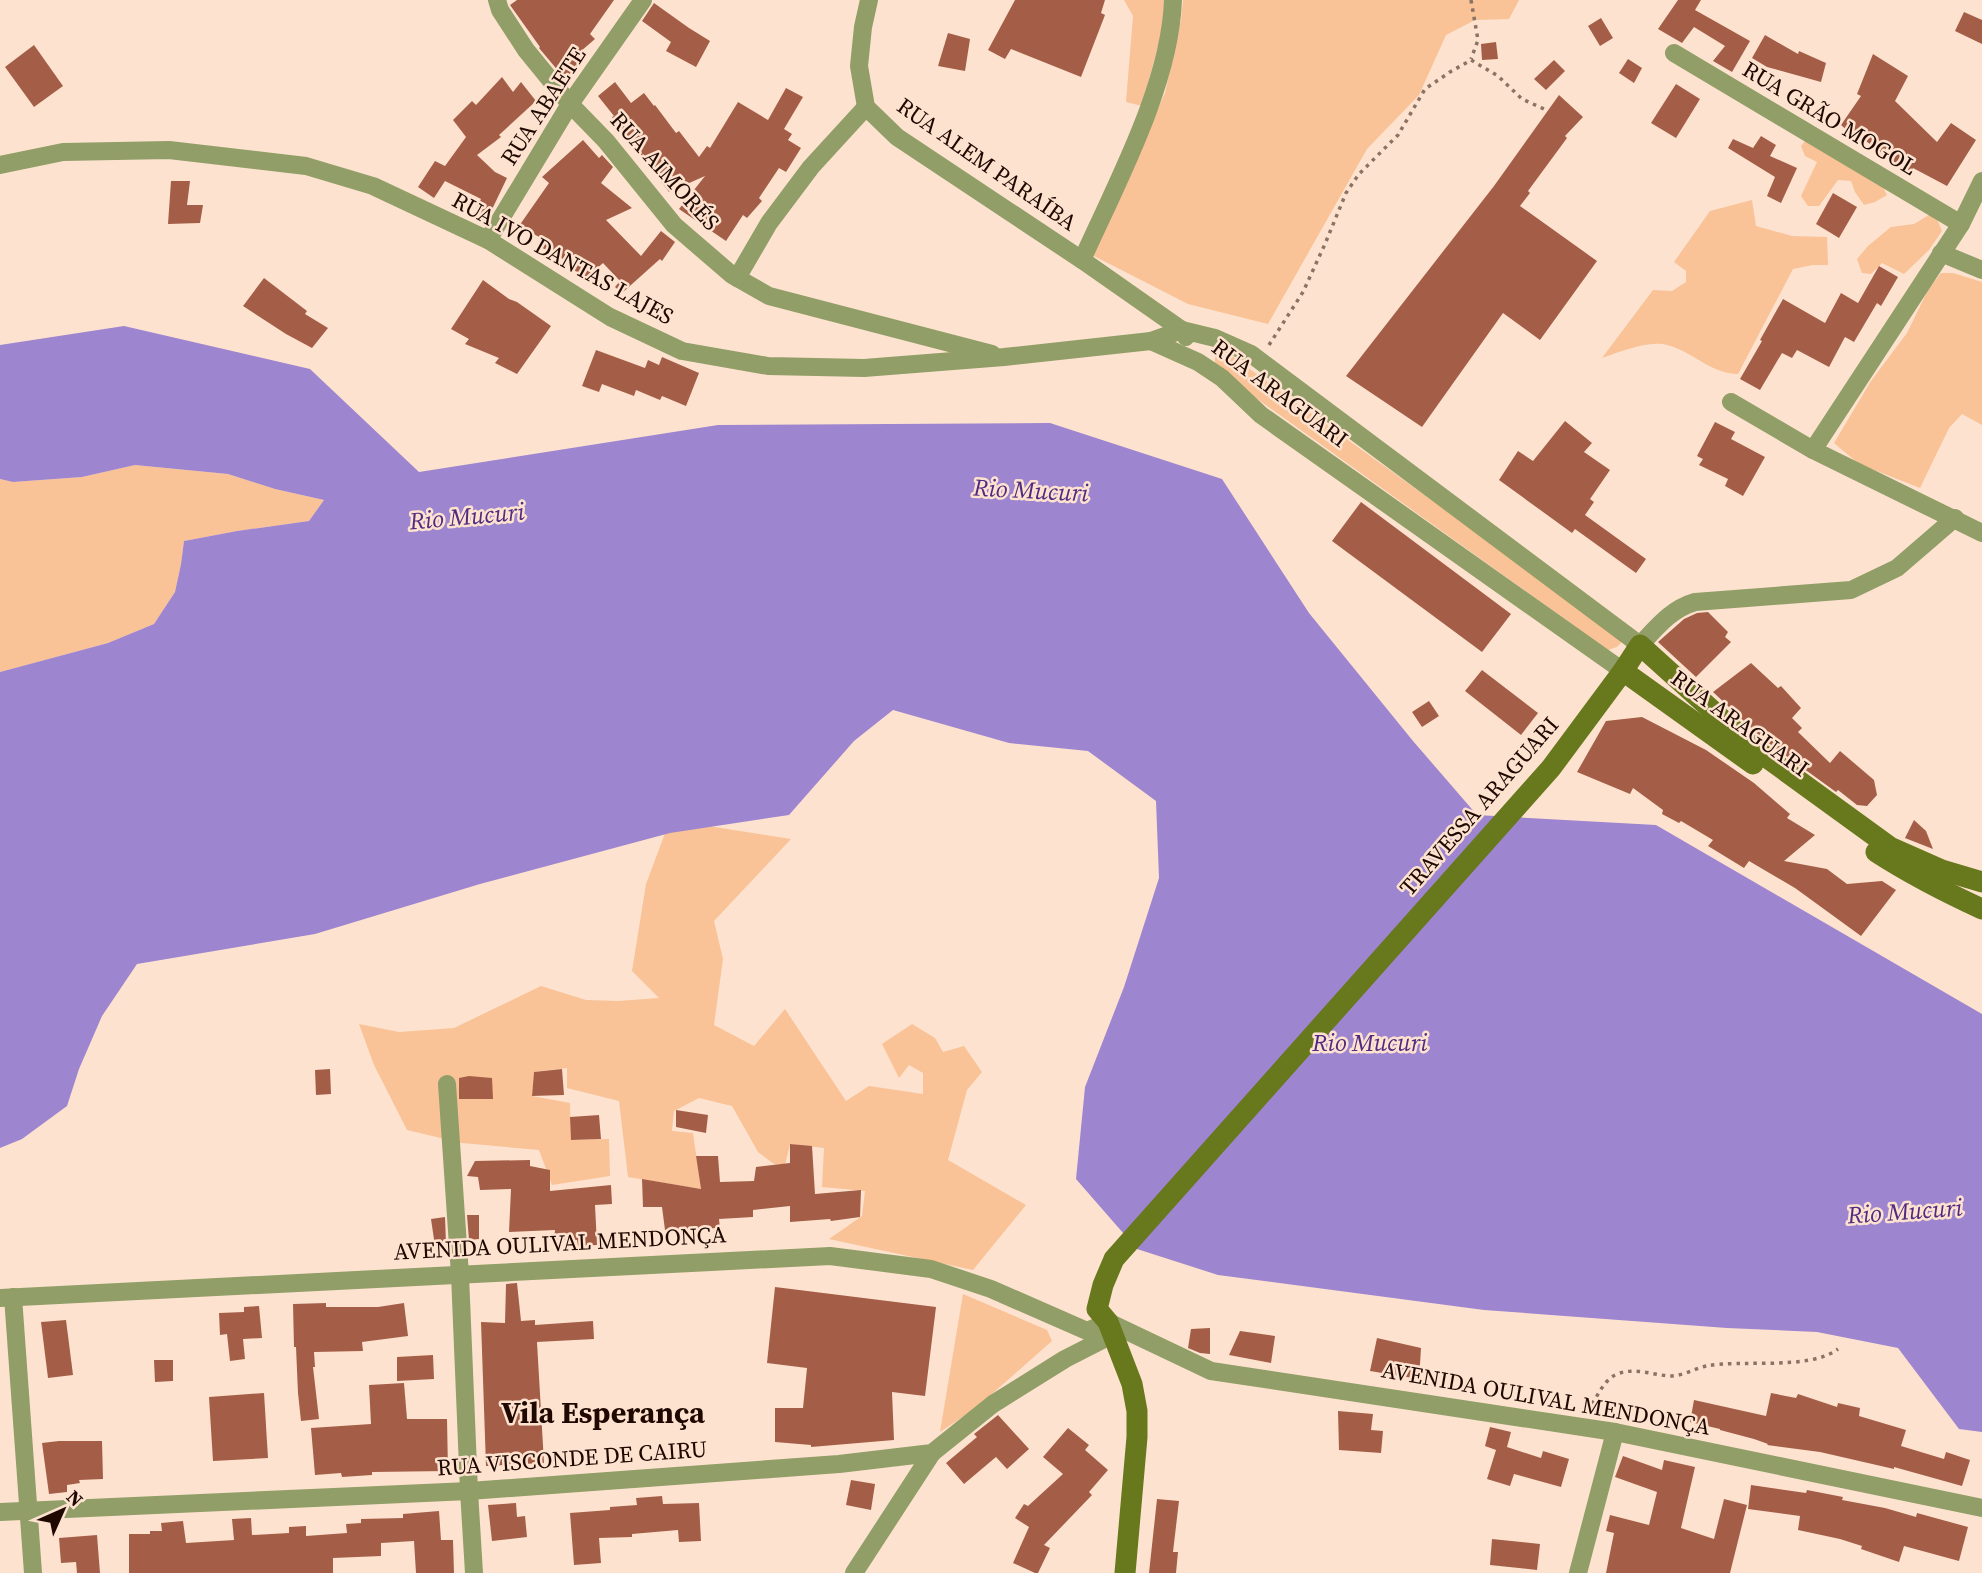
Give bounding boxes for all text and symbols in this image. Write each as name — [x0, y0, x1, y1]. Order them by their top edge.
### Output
street label: RUA ABAETE — [493, 40, 593, 171]
street label: RUA GRÃO MOGOL — [1737, 53, 1923, 183]
street label: RUA ALEM PARAÍBA — [891, 90, 1084, 239]
street label: RUA AIMORÉS — [603, 105, 727, 237]
street label: RUA IVO DANTAS LAJES — [446, 184, 680, 332]
street label: RUA ARAGUARI — [1205, 331, 1355, 455]
water label: Rio Mucuri — [972, 470, 1090, 510]
water label: Rio Mucuri — [407, 494, 527, 538]
street label: RUA ARAGUARI — [1665, 662, 1815, 784]
street label: TRAVESSA ARAGUARI — [1392, 710, 1566, 902]
water label: Rio Mucuri — [1311, 1026, 1428, 1059]
water label: Rio Mucuri — [1845, 1190, 1964, 1232]
street label: AVENIDA OULIVAL MENDONÇA — [393, 1218, 728, 1268]
street label: AVENIDA OULIVAL MENDONÇA — [1379, 1353, 1714, 1443]
district label: Vila Esperança — [501, 1392, 706, 1433]
street label: RUA VISCONDE DE CAIRU — [436, 1433, 708, 1483]
north arrow — [28, 1475, 98, 1545]
text: N — [61, 1484, 89, 1512]

